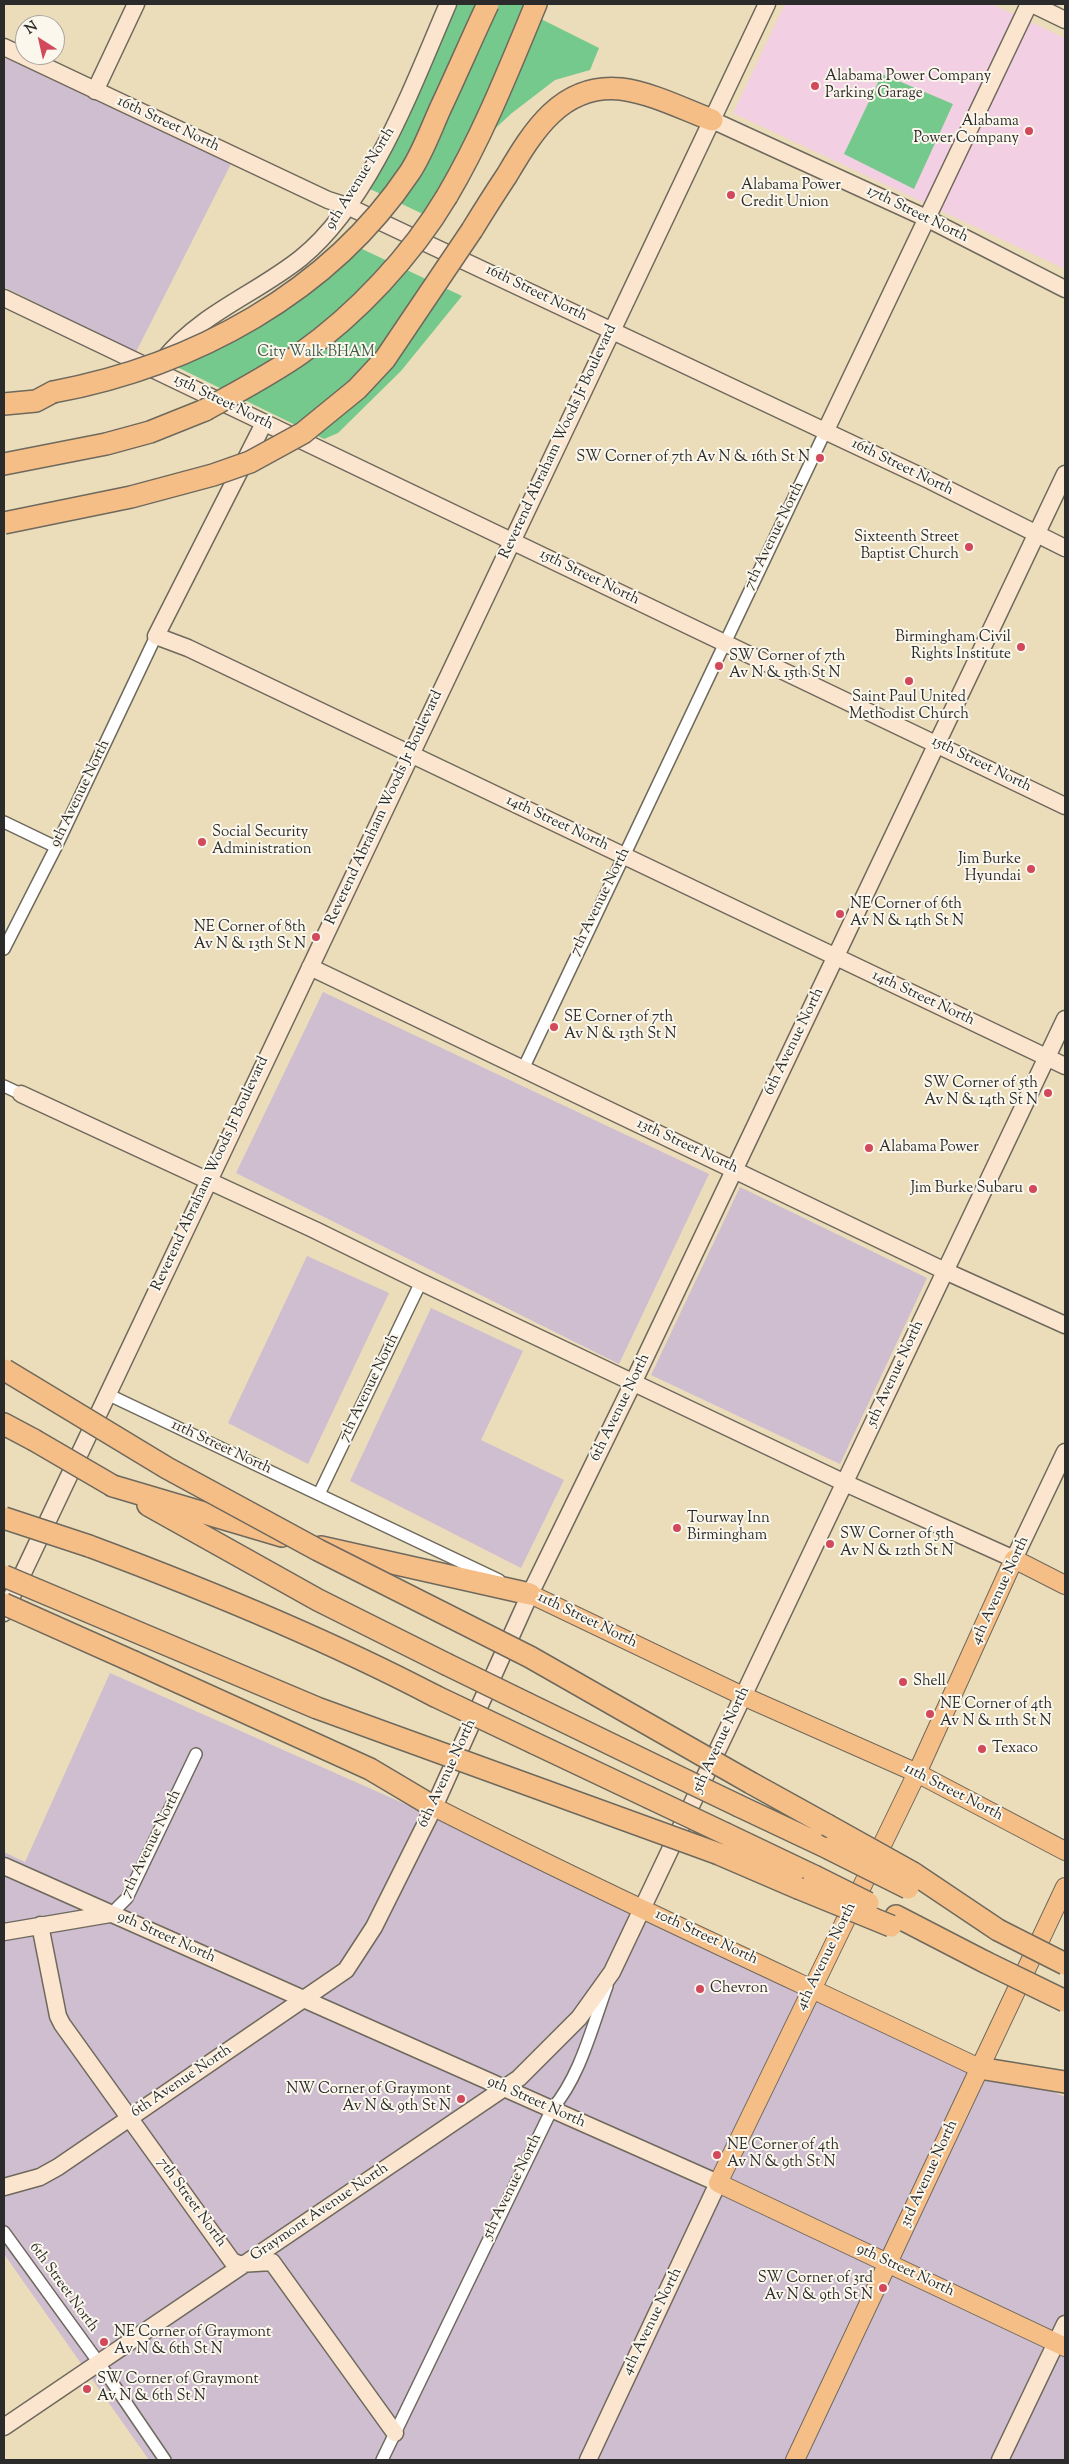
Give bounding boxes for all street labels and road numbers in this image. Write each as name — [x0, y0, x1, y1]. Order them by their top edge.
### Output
street label: 16th Street North — [114, 93, 222, 157]
street label: 9th Avenue North — [322, 125, 400, 233]
street label: 17th Street North — [863, 183, 971, 247]
street label: 16th Street North — [482, 262, 590, 326]
street label: Reverend Abraham Woods Jr Boulevard — [497, 322, 621, 562]
street label: 15th Street North — [170, 371, 276, 435]
street label: 16th Street North — [848, 436, 956, 500]
street label: 7th Avenue North — [741, 479, 809, 593]
street label: 15th Street North — [536, 546, 642, 610]
street label: Reverend Abraham Woods Jr Boulevard — [323, 688, 447, 928]
street label: 15th Street North — [928, 733, 1034, 797]
street label: 9th Avenue North — [47, 737, 115, 851]
street label: 14th Street North — [503, 792, 611, 856]
street label: 7th Avenue North — [567, 845, 635, 959]
street label: 14th Street North — [869, 967, 977, 1031]
street label: 6th Avenue North — [761, 985, 829, 1099]
street label: Reverend Abraham Woods Jr Boulevard — [149, 1054, 273, 1294]
street label: 13th Street North — [634, 1116, 740, 1178]
street label: 5th Avenue North — [864, 1318, 928, 1430]
street label: 7th Avenue North — [336, 1331, 404, 1445]
street label: 6th Avenue North — [587, 1351, 655, 1465]
street label: 11th Street North — [168, 1417, 274, 1479]
street label: 4th Avenue North — [968, 1534, 1034, 1648]
street label: 11th Street North — [534, 1589, 640, 1653]
street label: 5th Avenue North — [690, 1684, 754, 1796]
street label: 6th Avenue North — [415, 1717, 481, 1831]
street label: 11th Street North — [900, 1760, 1006, 1826]
street label: 7th Avenue North — [118, 1787, 186, 1901]
street label: 4th Avenue North — [793, 1900, 861, 2014]
street label: 10th Street North — [652, 1906, 760, 1970]
street label: 9th Street North — [114, 1908, 218, 1968]
street label: 6th Avenue North — [128, 2042, 236, 2122]
street label: 9th Street North — [484, 2073, 588, 2133]
street label: 3rd Avenue North — [897, 2118, 963, 2230]
street label: 5th Avenue North — [480, 2131, 546, 2243]
street label: 7th Street North — [153, 2155, 229, 2251]
street label: Graymont Avenue North — [248, 2160, 392, 2266]
street label: 6th Street North — [25, 2240, 101, 2336]
street label: 9th Street North — [853, 2240, 957, 2302]
street label: 4th Avenue North — [619, 2265, 687, 2379]

